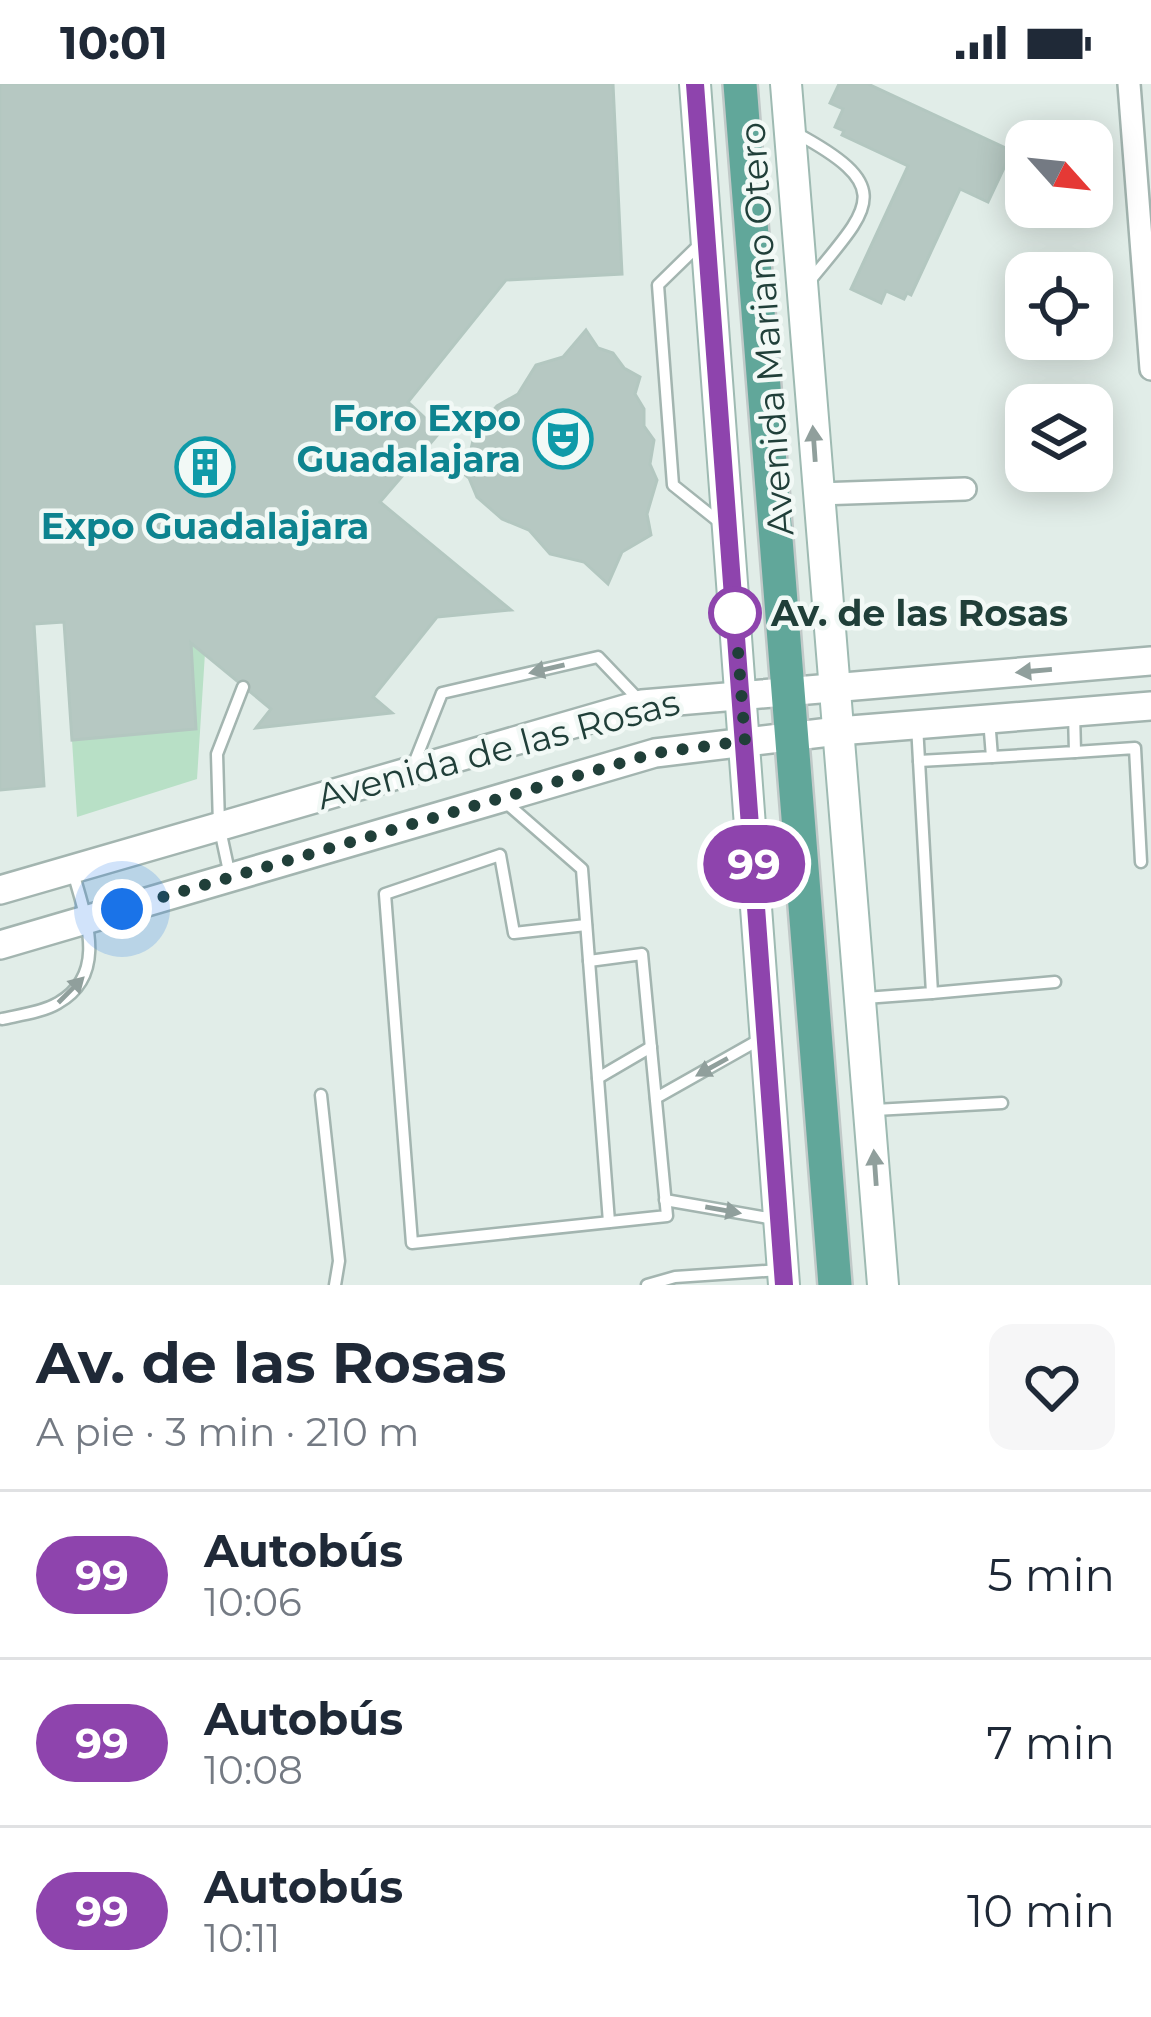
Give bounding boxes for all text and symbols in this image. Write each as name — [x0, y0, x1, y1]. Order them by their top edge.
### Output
text: 10:01 — [60, 15, 168, 70]
north arrow — [1005, 120, 1113, 228]
map controls — [1005, 120, 1113, 492]
street label: Avenida Mariano Otero — [730, 121, 802, 537]
button: locate — [1005, 252, 1113, 360]
button: layers — [1005, 384, 1113, 492]
place label: Foro Expo Guadalajara — [296, 396, 521, 481]
theatre icon: Foro Expo Guadalajara — [532, 408, 594, 470]
one-way arrow — [805, 425, 824, 462]
building icon: Expo Guadalajara — [174, 436, 236, 498]
place label: Expo Guadalajara — [41, 504, 369, 548]
marker: Av. de las Rosas — [710, 588, 760, 638]
place label: Av. de las Rosas — [770, 591, 1068, 635]
one-way arrow — [527, 660, 565, 679]
one-way arrow — [1015, 661, 1052, 680]
street label: Avenida de las Rosas — [312, 679, 684, 819]
line badge: 99 — [700, 825, 808, 903]
text: 99 — [727, 838, 781, 890]
your location — [92, 879, 152, 939]
one-way arrow — [56, 976, 85, 1004]
one-way arrow — [694, 1056, 729, 1077]
one-way arrow — [866, 1149, 885, 1186]
one-way arrow — [704, 1201, 742, 1220]
button: heart — [989, 1324, 1115, 1450]
text: Av. de las Rosas — [36, 1328, 507, 1397]
text: A pie · 3 min · 210 m — [36, 1408, 419, 1456]
text: Autobús — [204, 1523, 403, 1578]
text: 5 min — [987, 1547, 1115, 1602]
text: 99 — [75, 1549, 129, 1601]
text: 10:06 — [204, 1578, 302, 1626]
text: Autobús — [204, 1691, 403, 1746]
text: 7 min — [986, 1715, 1115, 1770]
text: 99 — [75, 1717, 129, 1769]
text: 10:08 — [204, 1746, 303, 1794]
text: Autobús — [204, 1859, 403, 1914]
text: 10 min — [967, 1883, 1115, 1938]
text: 99 — [75, 1885, 129, 1937]
text: 10:11 — [204, 1914, 280, 1962]

